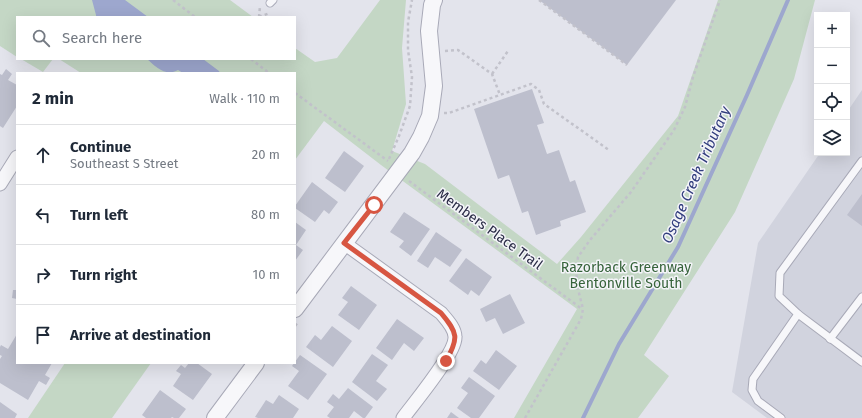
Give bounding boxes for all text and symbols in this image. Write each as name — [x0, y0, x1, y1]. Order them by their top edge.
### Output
map controls — [814, 12, 850, 156]
button: + — [814, 12, 850, 48]
search box — [16, 16, 296, 60]
icon: search — [30, 27, 52, 49]
text: Search here — [62, 29, 142, 47]
button: − — [814, 48, 850, 84]
button: locate — [814, 84, 850, 120]
text: 2 min — [32, 88, 74, 109]
text: Walk · 110 m — [209, 91, 280, 106]
water label: Osage Creek Tributary — [658, 103, 735, 246]
button: layers — [814, 120, 850, 156]
text: Continue — [70, 138, 131, 156]
icon: ahead — [32, 144, 54, 166]
text: 20 m — [252, 147, 280, 162]
text: Southeast S Street — [70, 156, 178, 171]
street label: Members Place Trail — [433, 185, 546, 274]
route start — [365, 196, 383, 214]
icon: left — [32, 204, 54, 226]
text: Turn left — [70, 206, 128, 224]
text: 80 m — [251, 207, 280, 222]
park label: Razorback Greenway Bentonville South — [561, 259, 691, 292]
icon: right — [32, 264, 54, 286]
text: Turn right — [70, 266, 137, 284]
text: 10 m — [253, 267, 280, 282]
icon: arrive — [32, 324, 54, 346]
text: Arrive at destination — [70, 326, 211, 344]
route end — [437, 352, 455, 370]

